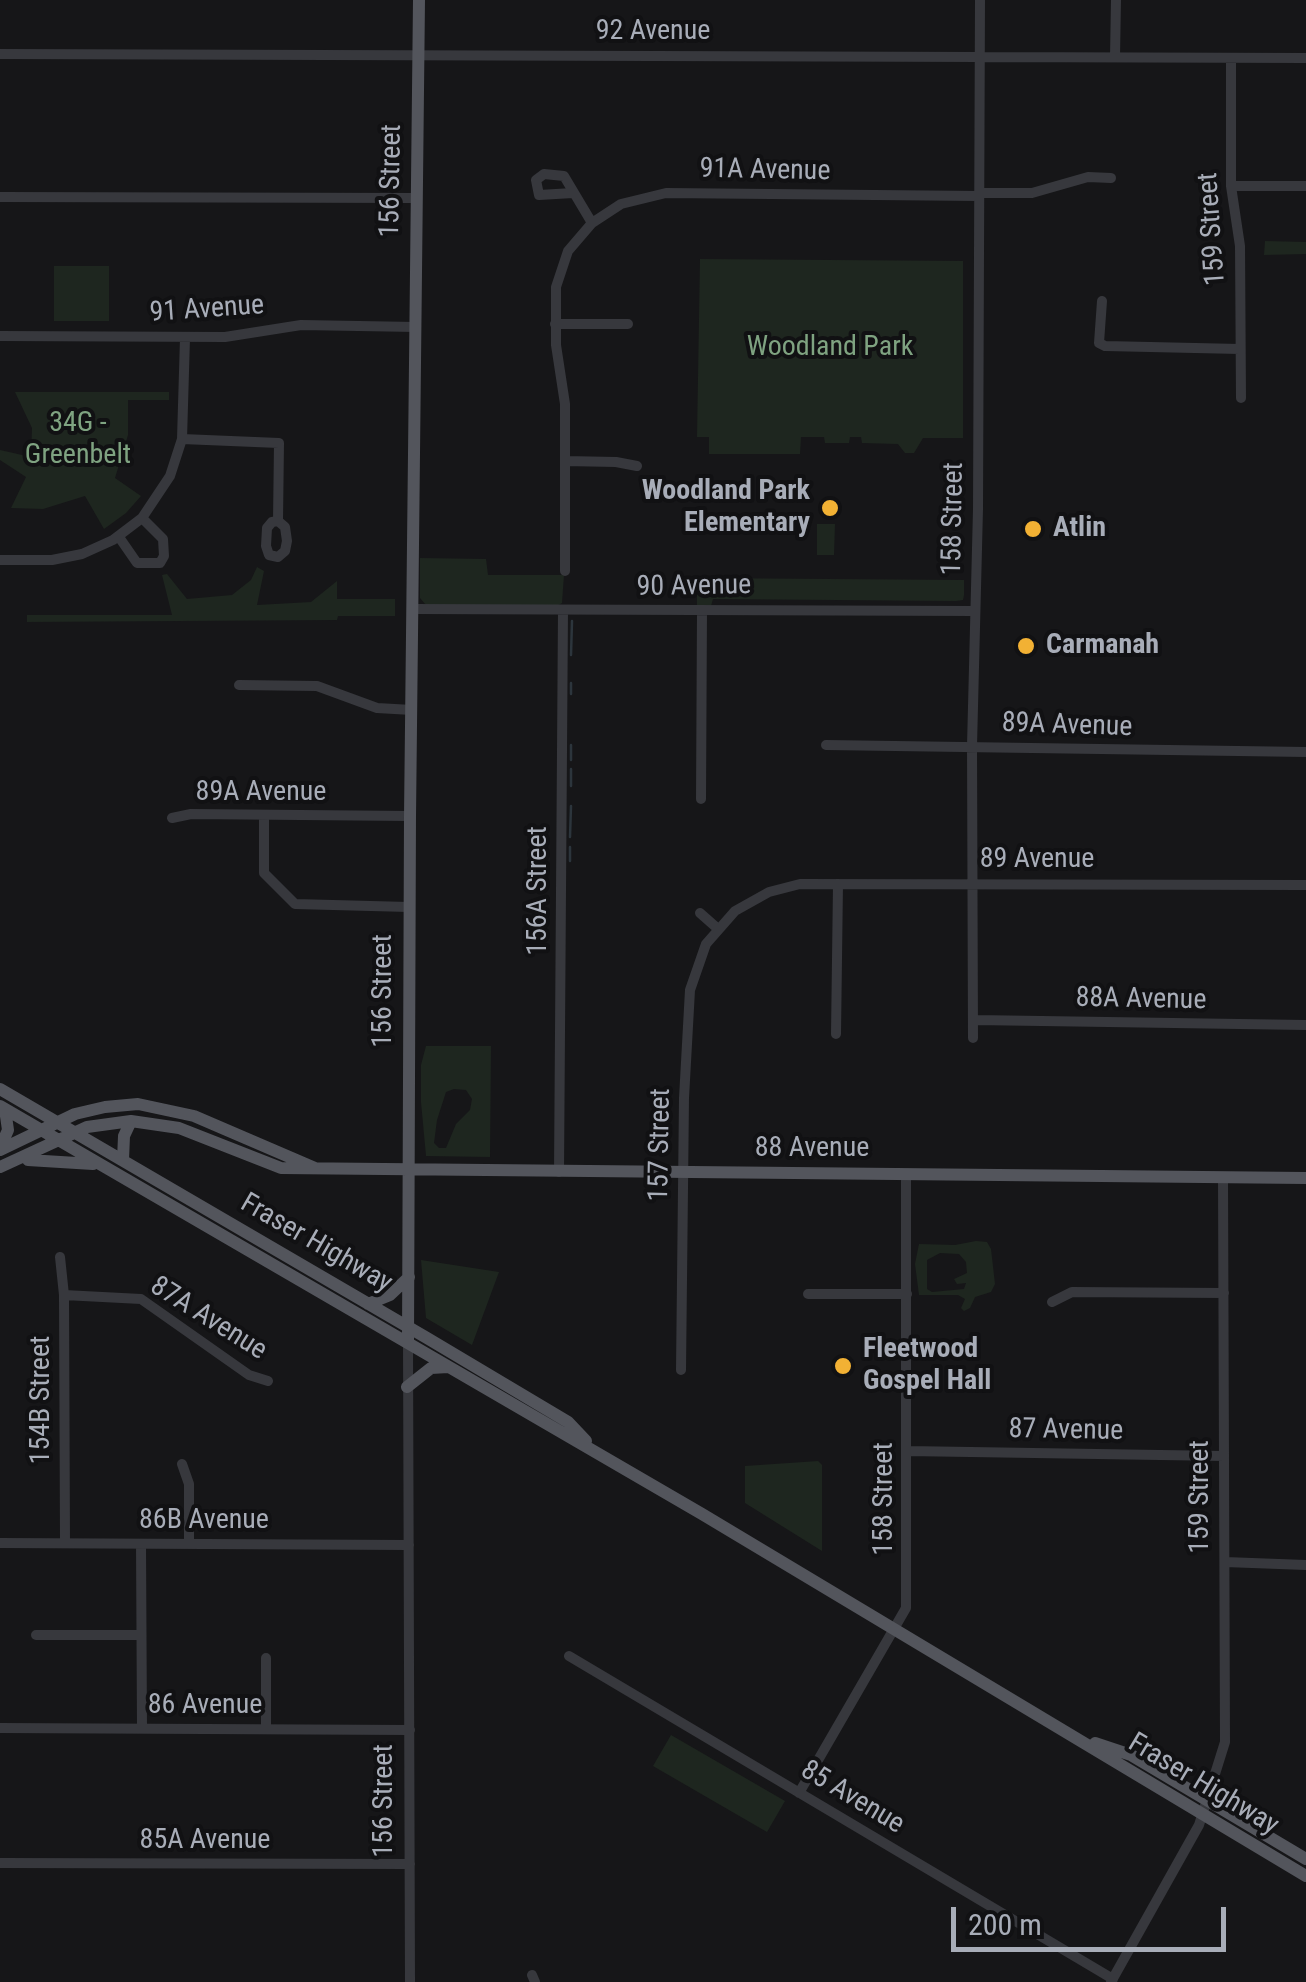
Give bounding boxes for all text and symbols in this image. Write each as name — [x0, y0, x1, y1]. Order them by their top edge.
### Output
street label: 92 Avenue — [596, 15, 710, 49]
street label: 156 Street — [374, 124, 410, 238]
street label: 91A Avenue — [699, 153, 831, 189]
street label: 159 Street — [1192, 171, 1234, 287]
street label: 91 Avenue — [149, 289, 265, 331]
park label: Woodland Park — [747, 331, 913, 365]
park label: 34G - Greenbelt — [25, 407, 131, 473]
street label: 158 Street — [936, 462, 972, 576]
place label: Woodland Park Elementary — [642, 475, 810, 541]
marker: Woodland Park Elementary — [819, 497, 841, 519]
place label: Atlin — [1053, 512, 1106, 546]
marker: Atlin — [1022, 518, 1044, 540]
street label: 90 Avenue — [636, 569, 752, 605]
place label: Carmanah — [1046, 629, 1159, 663]
marker: Carmanah — [1015, 635, 1037, 657]
street label: 89A Avenue — [1001, 707, 1133, 745]
street label: 89A Avenue — [196, 776, 326, 810]
street label: 156A Street — [522, 826, 556, 956]
street label: 89 Avenue — [980, 843, 1094, 877]
street label: 156 Street — [367, 934, 401, 1048]
street label: 88A Avenue — [1075, 982, 1207, 1018]
street label: 157 Street — [643, 1088, 679, 1202]
street label: 88 Avenue — [755, 1132, 869, 1166]
street label: Fraser Highway — [234, 1187, 398, 1301]
street label: 87A Avenue — [144, 1270, 272, 1368]
place label: Fleetwood Gospel Hall — [863, 1333, 991, 1399]
street label: 154B Street — [25, 1336, 59, 1464]
marker: Fleetwood Gospel Hall — [832, 1355, 854, 1377]
street label: 87 Avenue — [1008, 1413, 1124, 1449]
street label: 159 Street — [1184, 1440, 1218, 1554]
street label: 158 Street — [868, 1442, 902, 1556]
street label: 86B Avenue — [139, 1504, 269, 1538]
street label: 86 Avenue — [148, 1689, 262, 1723]
street label: Fraser Highway — [1122, 1727, 1284, 1843]
street label: 156 Street — [368, 1744, 402, 1858]
street label: 85 Avenue — [794, 1754, 910, 1842]
street label: 85A Avenue — [140, 1824, 270, 1858]
scale bar — [956, 1887, 1231, 1949]
text: 200 m — [968, 1907, 1042, 1942]

